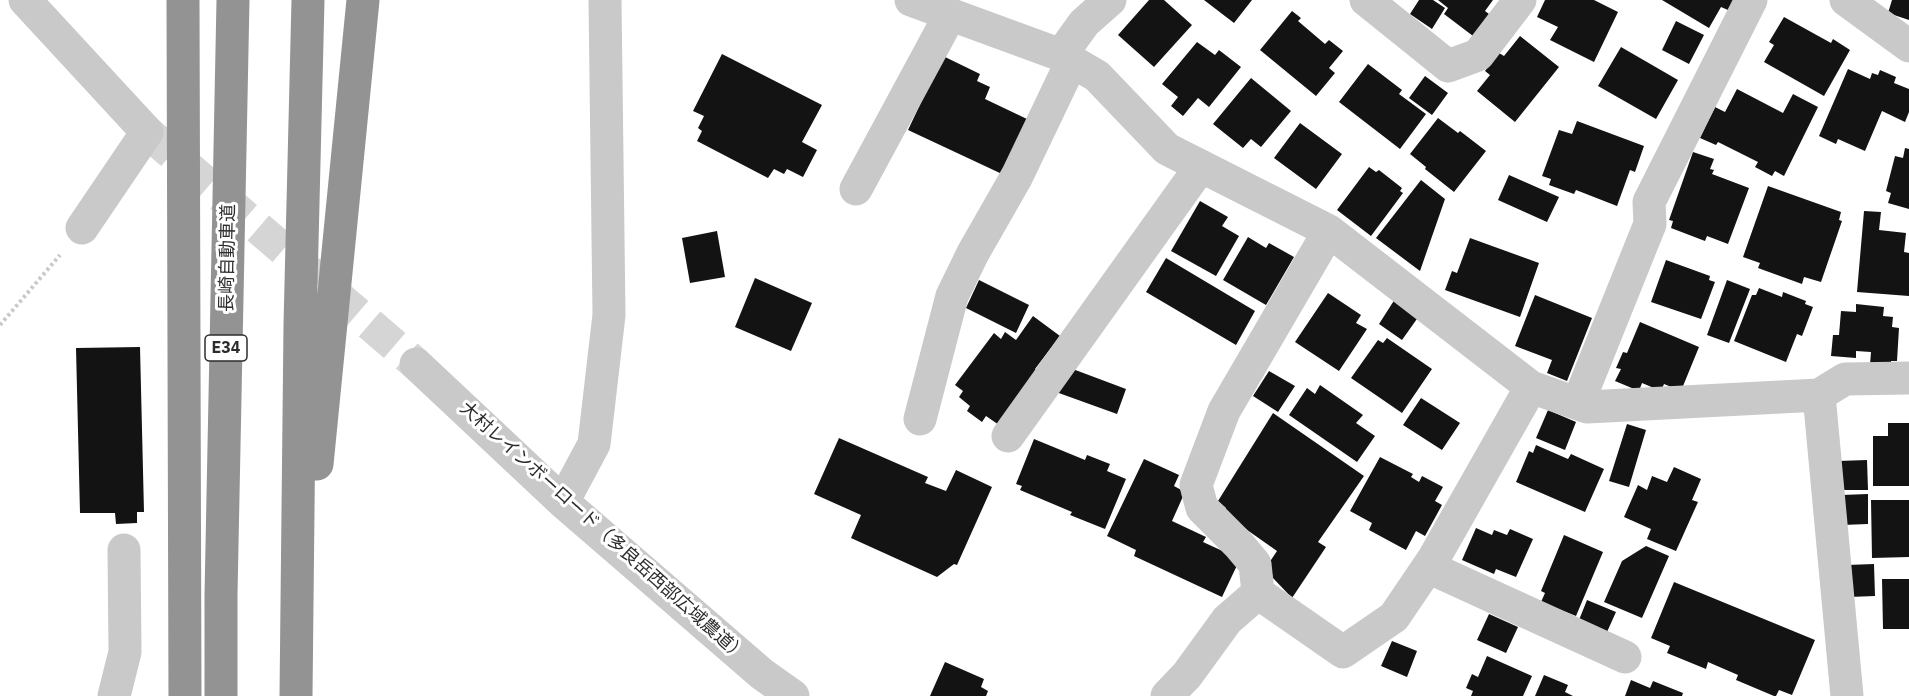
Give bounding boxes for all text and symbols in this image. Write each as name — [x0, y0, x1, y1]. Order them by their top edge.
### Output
street label: 長崎自動車道 — [216, 204, 240, 312]
road number: E34 — [205, 335, 247, 361]
street label: 大村レインボーロード（多良岳西部広域農道） — [455, 398, 751, 666]

